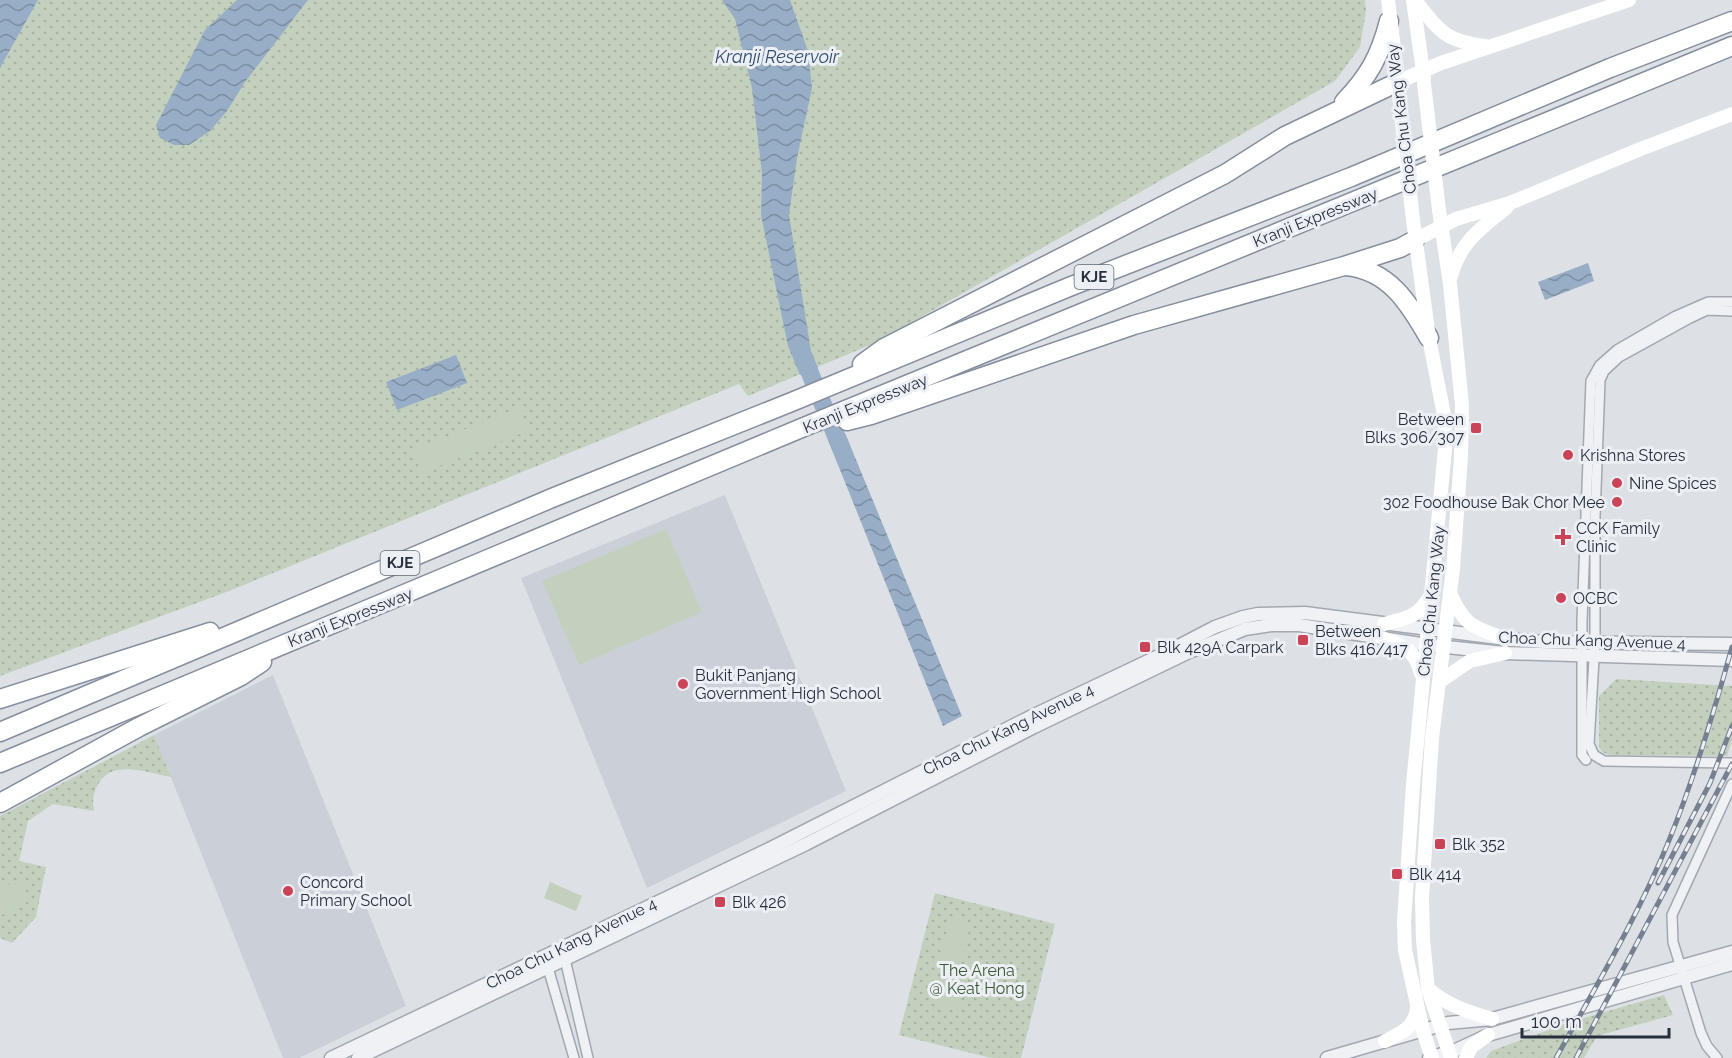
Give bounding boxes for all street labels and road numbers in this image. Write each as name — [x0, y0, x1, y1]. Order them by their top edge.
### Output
street label: Choa Chu Kang Way — [1383, 42, 1420, 195]
street label: Kranji Expressway — [1250, 184, 1381, 251]
road number: KJE — [1074, 265, 1114, 289]
street label: Kranji Expressway — [800, 370, 931, 437]
street label: Choa Chu Kang Way — [1414, 525, 1449, 677]
road number: KJE — [380, 551, 420, 575]
street label: Kranji Expressway — [285, 584, 416, 651]
street label: Choa Chu Kang Avenue 4 — [1498, 628, 1686, 653]
street label: Choa Chu Kang Avenue 4 — [920, 680, 1097, 779]
street label: Choa Chu Kang Avenue 4 — [483, 894, 660, 993]

